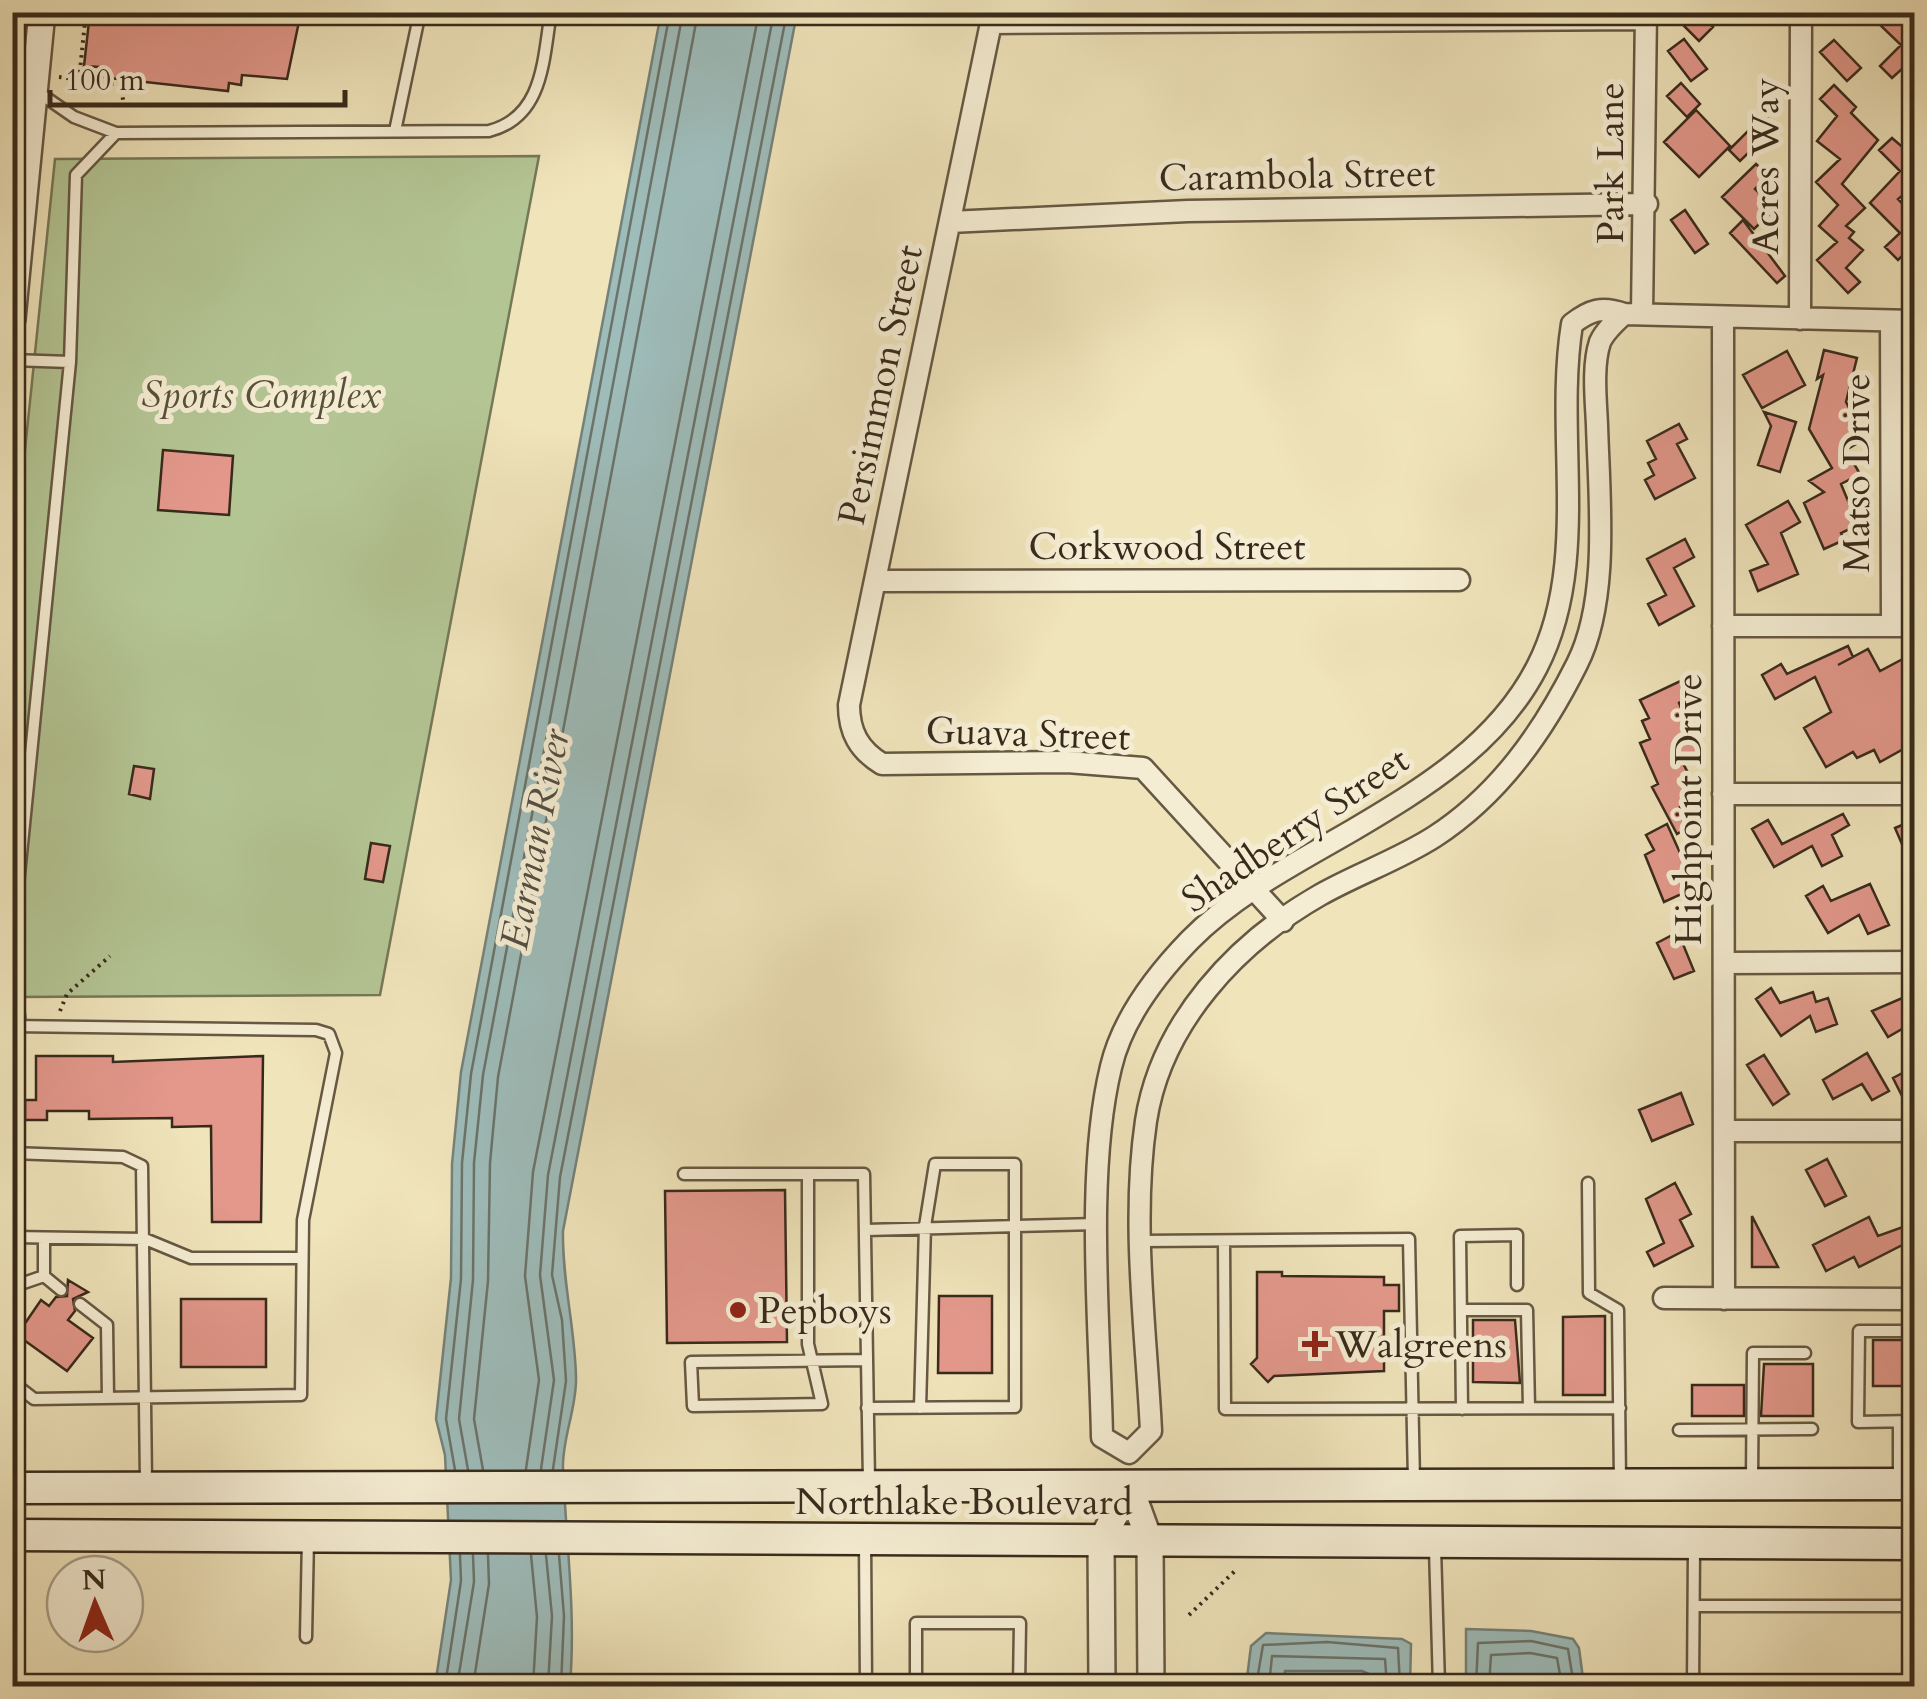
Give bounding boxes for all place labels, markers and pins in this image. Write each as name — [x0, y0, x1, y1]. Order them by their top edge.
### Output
place label: Pepboys — [758, 1285, 892, 1337]
marker: Pepboys — [727, 1299, 749, 1321]
place label: Walgreens — [1334, 1319, 1507, 1371]
marker: Walgreens — [1304, 1333, 1326, 1355]

